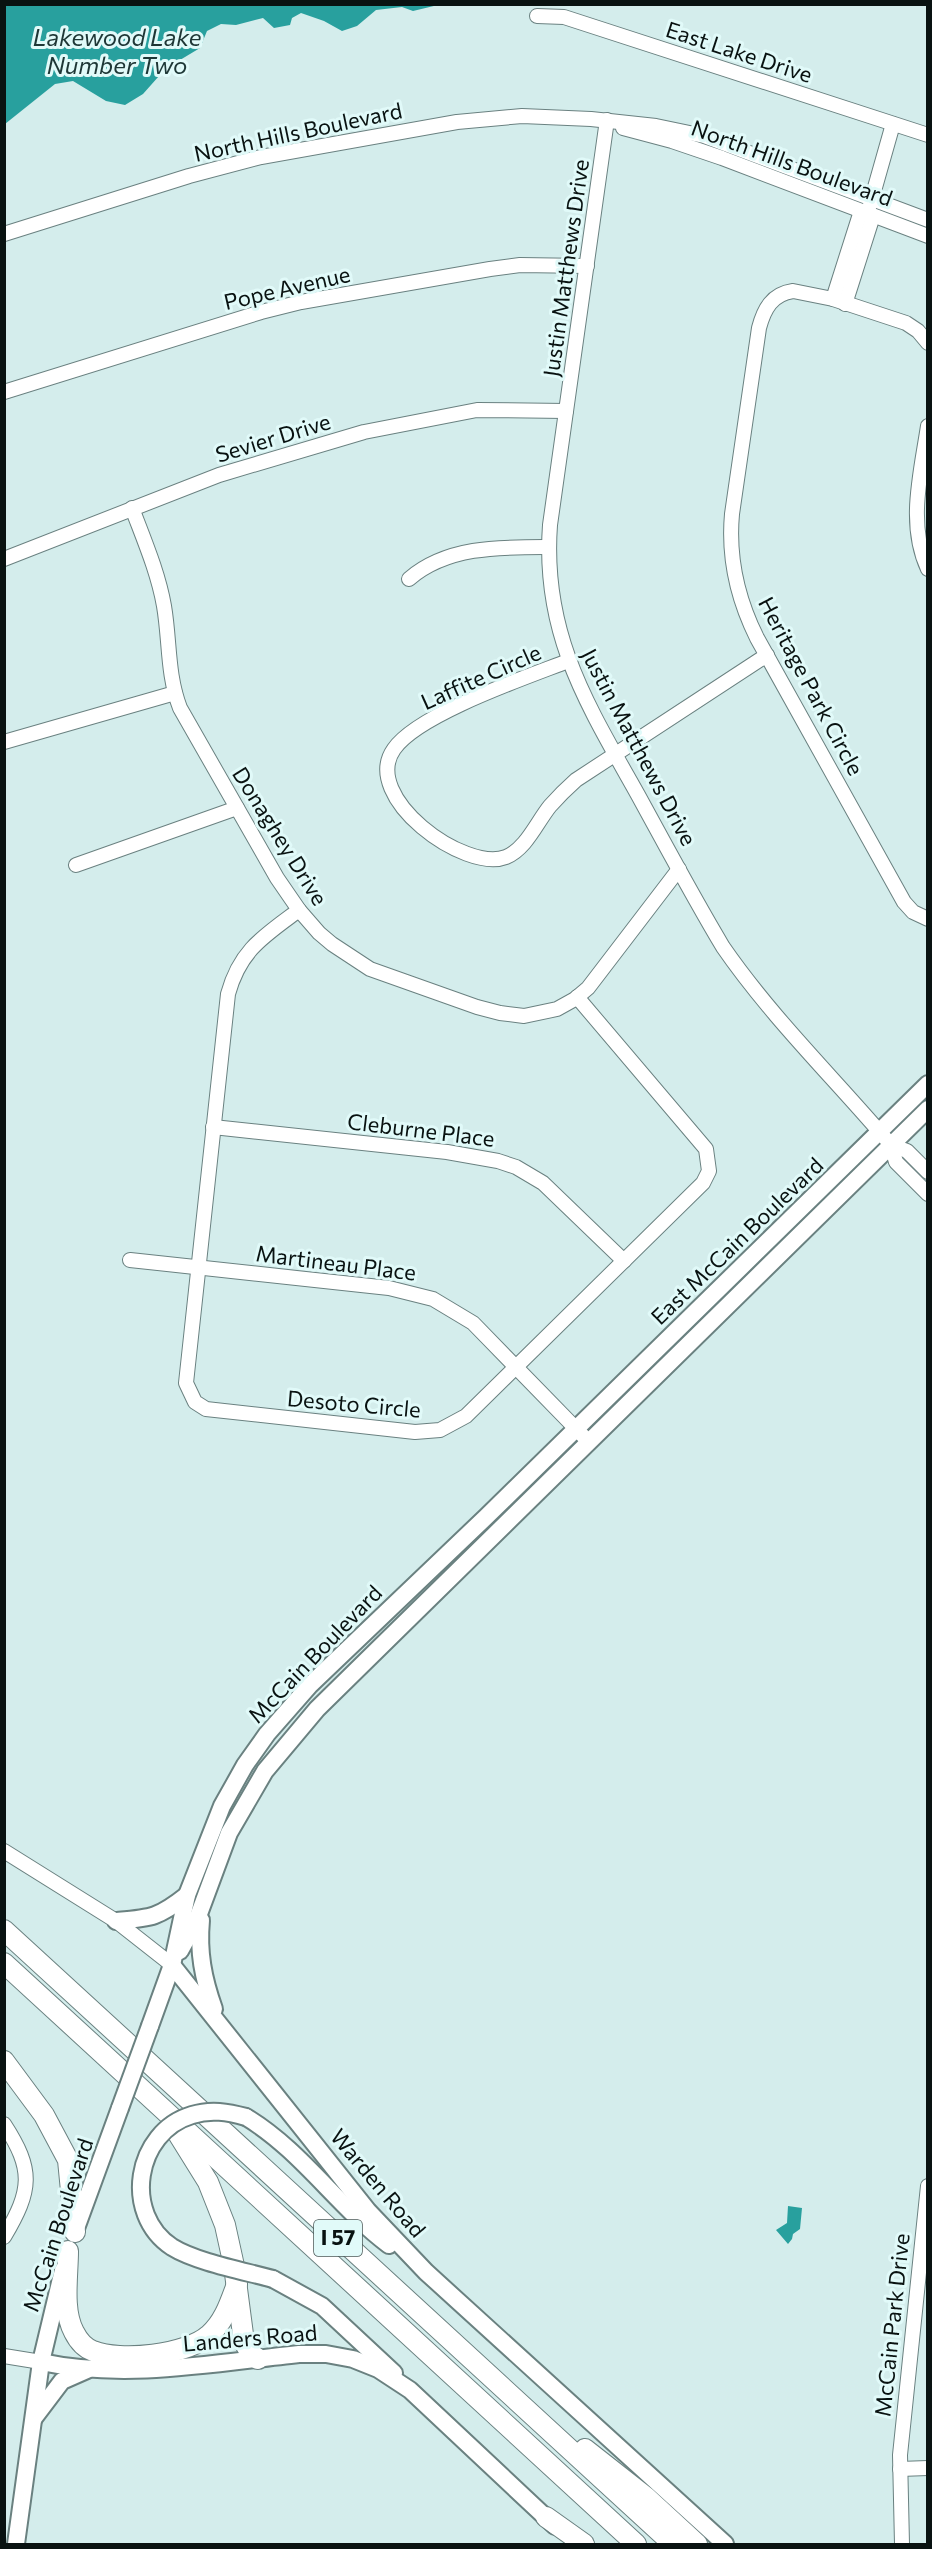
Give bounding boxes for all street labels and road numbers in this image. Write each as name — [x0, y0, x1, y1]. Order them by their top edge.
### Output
street label: East Lake Drive — [663, 15, 816, 88]
street label: North Hills Boulevard — [191, 96, 404, 167]
street label: North Hills Boulevard — [688, 114, 896, 211]
street label: Justin Matthews Drive — [537, 157, 594, 378]
street label: Pope Avenue — [221, 260, 353, 315]
street label: Sevier Drive — [212, 407, 334, 468]
street label: Heritage Park Circle — [753, 592, 870, 780]
street label: Laffite Circle — [417, 638, 545, 715]
street label: Justin Matthews Drive — [576, 644, 703, 850]
street label: Donaghey Drive — [227, 762, 334, 910]
street label: Cleburne Place — [346, 1107, 496, 1152]
street label: East McCain Boulevard — [645, 1151, 828, 1330]
street label: Martineau Place — [254, 1239, 418, 1286]
street label: Desoto Circle — [286, 1384, 422, 1423]
street label: McCain Boulevard — [242, 1579, 387, 1728]
street label: Warden Road — [325, 2123, 432, 2243]
street label: McCain Boulevard — [17, 2135, 98, 2315]
road number: I 57 — [314, 2220, 362, 2256]
street label: McCain Park Drive — [868, 2232, 915, 2418]
street label: Landers Road — [182, 2318, 318, 2357]

